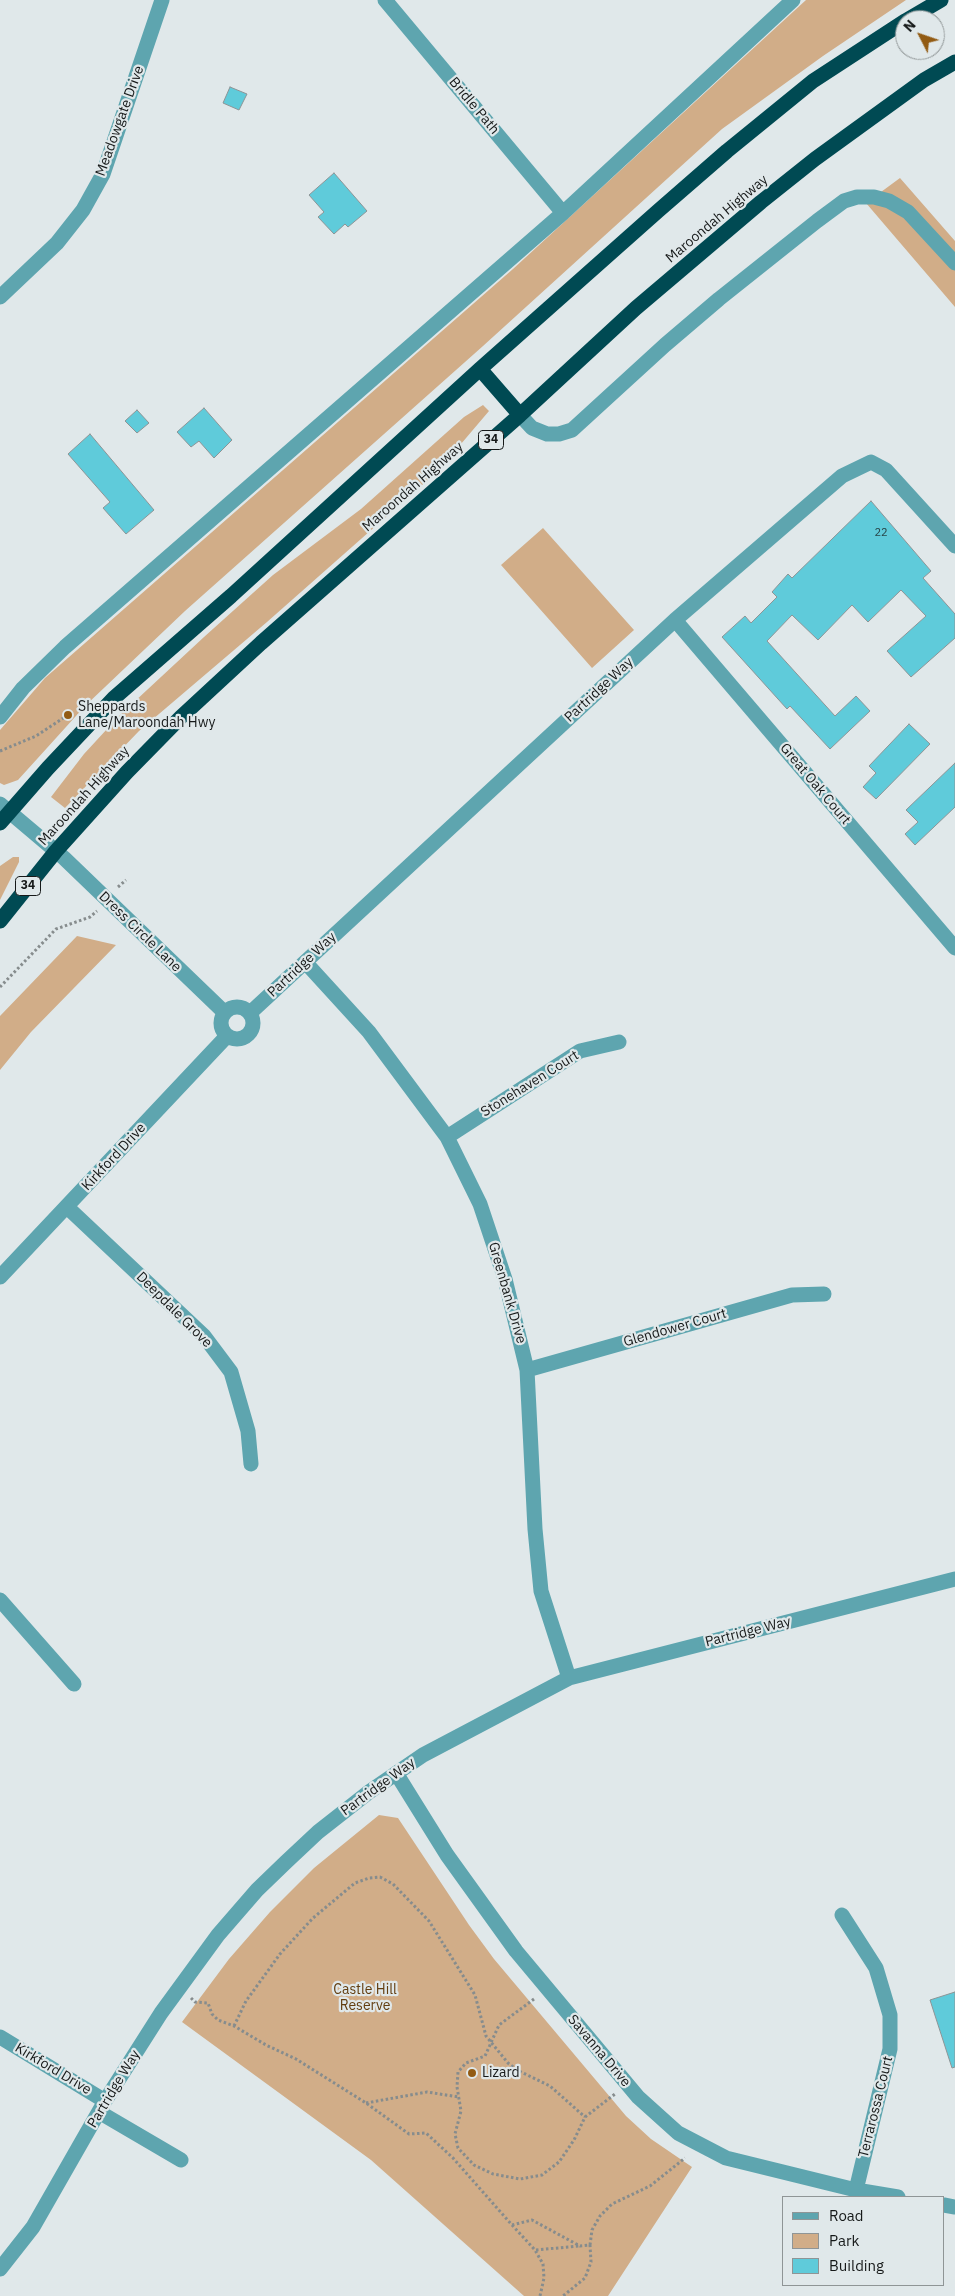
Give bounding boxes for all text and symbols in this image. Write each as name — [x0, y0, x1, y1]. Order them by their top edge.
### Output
north arrow — [895, 10, 945, 60]
text: N — [899, 16, 920, 36]
street label: Meadowgate Drive — [92, 64, 148, 178]
street label: Bridle Path — [445, 74, 503, 138]
street label: Maroondah Highway — [663, 171, 771, 267]
road number: 34 — [478, 430, 504, 450]
street label: Maroondah Highway — [359, 439, 467, 535]
house number: 22 — [874, 526, 888, 540]
street label: Partridge Way — [561, 654, 637, 726]
place label: Sheppards Lane/Maroondah Hwy — [78, 699, 216, 732]
marker: Sheppards Lane/Maroondah Hwy — [62, 709, 74, 721]
street label: Great Oak Court — [776, 740, 854, 828]
street label: Maroondah Highway — [35, 743, 133, 849]
road number: 34 — [15, 876, 40, 896]
street label: Dress Circle Lane — [95, 888, 185, 976]
street label: Partridge Way — [264, 929, 340, 1001]
street label: Stonehaven Court — [478, 1047, 582, 1121]
street label: Kirkford Drive — [78, 1120, 150, 1194]
street label: Greenbank Drive — [484, 1240, 530, 1346]
street label: Deepdale Grove — [133, 1269, 215, 1351]
street label: Glendower Court — [622, 1305, 728, 1351]
street label: Partridge Way — [703, 1613, 793, 1651]
street label: Partridge Way — [338, 1754, 418, 1820]
park label: Castle Hill Reserve — [333, 1982, 397, 2014]
street label: Savanna Drive — [564, 2012, 634, 2090]
street label: Kirkford Drive — [12, 2040, 94, 2098]
street label: Partridge Way — [84, 2047, 144, 2131]
street label: Terrarossa Court — [855, 2054, 897, 2160]
place label: Lizard — [482, 2065, 520, 2081]
marker: Lizard — [466, 2067, 478, 2079]
legend — [782, 2196, 945, 2286]
text: Road — [829, 2206, 864, 2225]
text: Park — [829, 2231, 859, 2250]
text: Building — [829, 2256, 884, 2275]

